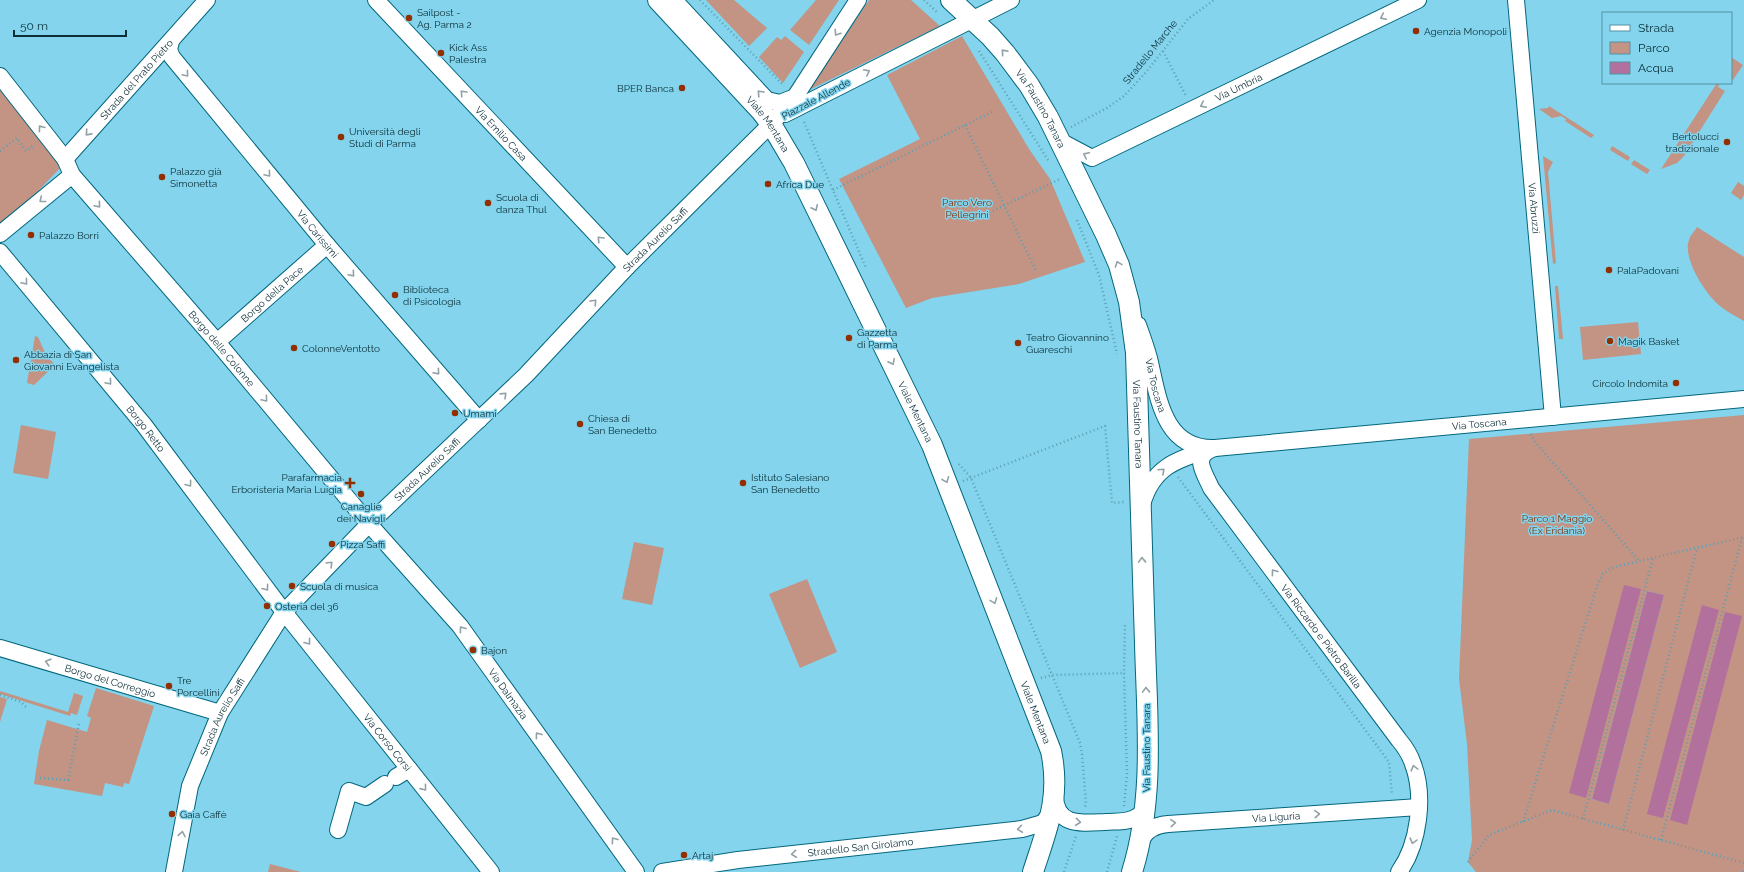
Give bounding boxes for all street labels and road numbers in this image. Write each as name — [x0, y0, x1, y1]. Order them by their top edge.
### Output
street label: Stradello Marche — [1121, 18, 1179, 86]
street label: Strada del Prato Pietro — [98, 37, 175, 121]
street label: Via Faustino Tanara — [1014, 67, 1068, 149]
street label: Via Umbria — [1213, 71, 1264, 103]
street label: Piazzale Allende — [780, 76, 852, 122]
street label: Viale Mentana — [744, 94, 792, 154]
street label: Via Emilio Casa — [473, 104, 529, 163]
street label: Via Abruzzi — [1527, 182, 1542, 234]
street label: Strada Aurelio Saffi — [620, 205, 689, 274]
street label: Via Carissimi — [295, 208, 341, 260]
street label: Borgo della Pace — [238, 263, 305, 324]
street label: Borgo delle Colonne — [187, 308, 257, 388]
street label: Via Toscana — [1144, 358, 1168, 414]
street label: Via Faustino Tanara — [1131, 379, 1145, 469]
street label: Viale Mentana — [896, 380, 935, 444]
street label: Borgo Retto — [125, 403, 167, 454]
street label: Via Toscana — [1451, 416, 1507, 432]
street label: Strada Aurelio Saffi — [392, 435, 462, 503]
street label: Via Riccardo e Pietro Barilla — [1279, 582, 1364, 690]
street label: Borgo del Correggio — [64, 662, 157, 699]
street label: Via Dalmazia — [487, 666, 530, 721]
street label: Strada Aurelio Saffi — [198, 676, 246, 757]
street label: Viale Mentana — [1019, 680, 1053, 745]
street label: Via Faustino Tanara — [1141, 704, 1152, 792]
street label: Via Corso Corsi — [361, 711, 414, 773]
street label: Via Liguria — [1252, 810, 1301, 824]
street label: Stradello San Girolamo — [807, 835, 914, 858]

